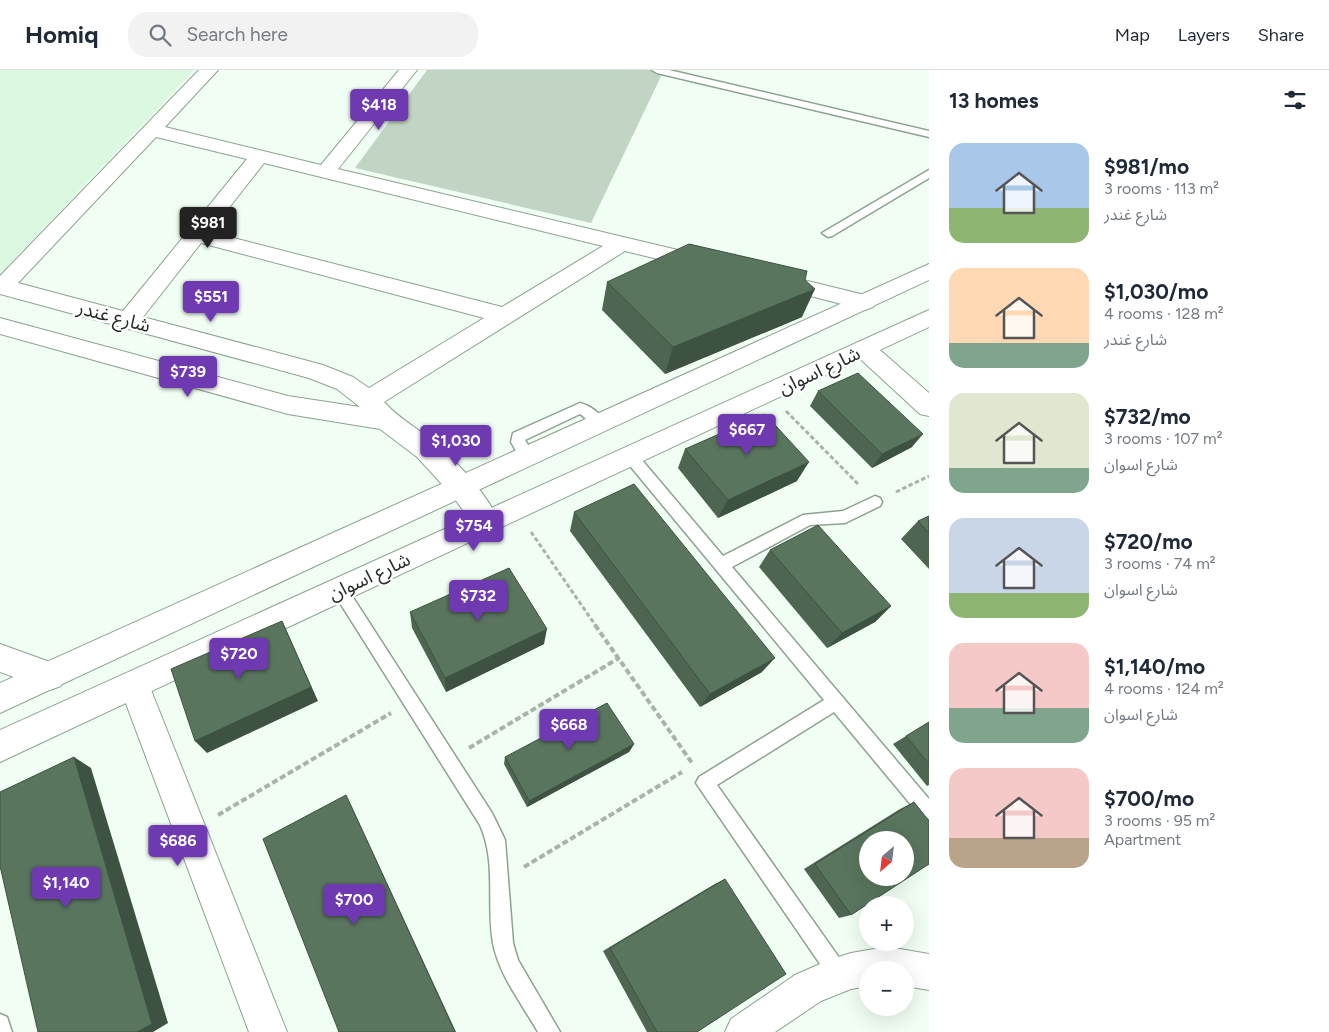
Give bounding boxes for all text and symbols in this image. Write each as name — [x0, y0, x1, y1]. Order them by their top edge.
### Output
search box — [128, 12, 478, 57]
text: Homiq — [25, 20, 98, 49]
icon: search — [146, 21, 174, 49]
text: Search here — [186, 23, 288, 46]
text: Map — [1115, 24, 1150, 46]
text: Layers — [1178, 24, 1230, 46]
text: Share — [1258, 24, 1304, 46]
icon: filters — [1281, 86, 1309, 114]
pin: $418 — [349, 88, 409, 131]
text: 13 homes — [949, 88, 1038, 113]
text: $418 — [361, 95, 397, 114]
text: $981/mo — [1104, 154, 1189, 179]
icon: home — [989, 163, 1049, 223]
text: 3 rooms · 113 m² — [1104, 179, 1219, 198]
text: شارع غندر — [1104, 205, 1167, 224]
pin: $981 — [178, 206, 238, 249]
text: $981 — [191, 213, 225, 232]
text: $1,030/mo — [1104, 279, 1208, 304]
pin: $551 — [181, 280, 241, 323]
text: $551 — [194, 287, 228, 306]
icon: home — [989, 288, 1049, 348]
street label: شارع غندر — [73, 295, 153, 339]
text: 4 rooms · 128 m² — [1104, 304, 1224, 323]
text: شارع غندر — [1104, 330, 1167, 349]
street label: شارع اسوان — [775, 342, 865, 401]
pin: $739 — [158, 356, 218, 398]
text: $739 — [170, 362, 206, 381]
text: $732/mo — [1104, 404, 1191, 429]
icon: home — [989, 413, 1049, 473]
pin: $667 — [717, 414, 777, 456]
text: $667 — [729, 420, 765, 439]
pin: $1,030 — [415, 424, 497, 467]
text: 3 rooms · 107 m² — [1104, 429, 1222, 448]
text: $1,030 — [431, 431, 481, 450]
text: شارع اسوان — [1104, 455, 1178, 474]
pin: $754 — [444, 510, 504, 552]
text: $754 — [455, 516, 493, 535]
text: $720/mo — [1104, 529, 1193, 554]
icon: home — [989, 538, 1049, 598]
street label: شارع اسوان — [325, 548, 415, 607]
text: 3 rooms · 74 m² — [1104, 554, 1216, 573]
pin: $732 — [448, 580, 508, 622]
text: شارع اسوان — [1104, 580, 1178, 599]
text: $732 — [460, 586, 496, 605]
pin: $720 — [209, 638, 269, 680]
text: $720 — [220, 644, 258, 663]
text: $1,140/mo — [1104, 654, 1205, 679]
icon: home — [989, 663, 1049, 723]
text: 4 rooms · 124 m² — [1104, 679, 1224, 698]
text: شارع اسوان — [1104, 705, 1178, 724]
pin: $668 — [539, 708, 599, 751]
text: $668 — [550, 715, 588, 734]
text: $700/mo — [1104, 786, 1194, 811]
icon: home — [989, 788, 1049, 848]
text: 3 rooms · 95 m² — [1104, 811, 1215, 830]
pin: $686 — [148, 824, 208, 867]
text: Apartment — [1104, 830, 1181, 849]
text: $686 — [159, 831, 197, 850]
north arrow — [859, 831, 914, 886]
map controls — [859, 831, 914, 1016]
pin: $1,140 — [25, 866, 107, 909]
text: $1,140 — [43, 873, 89, 892]
pin: $700 — [324, 884, 384, 926]
text: $700 — [335, 890, 373, 909]
button: + — [859, 896, 914, 951]
button: − — [859, 961, 914, 1016]

